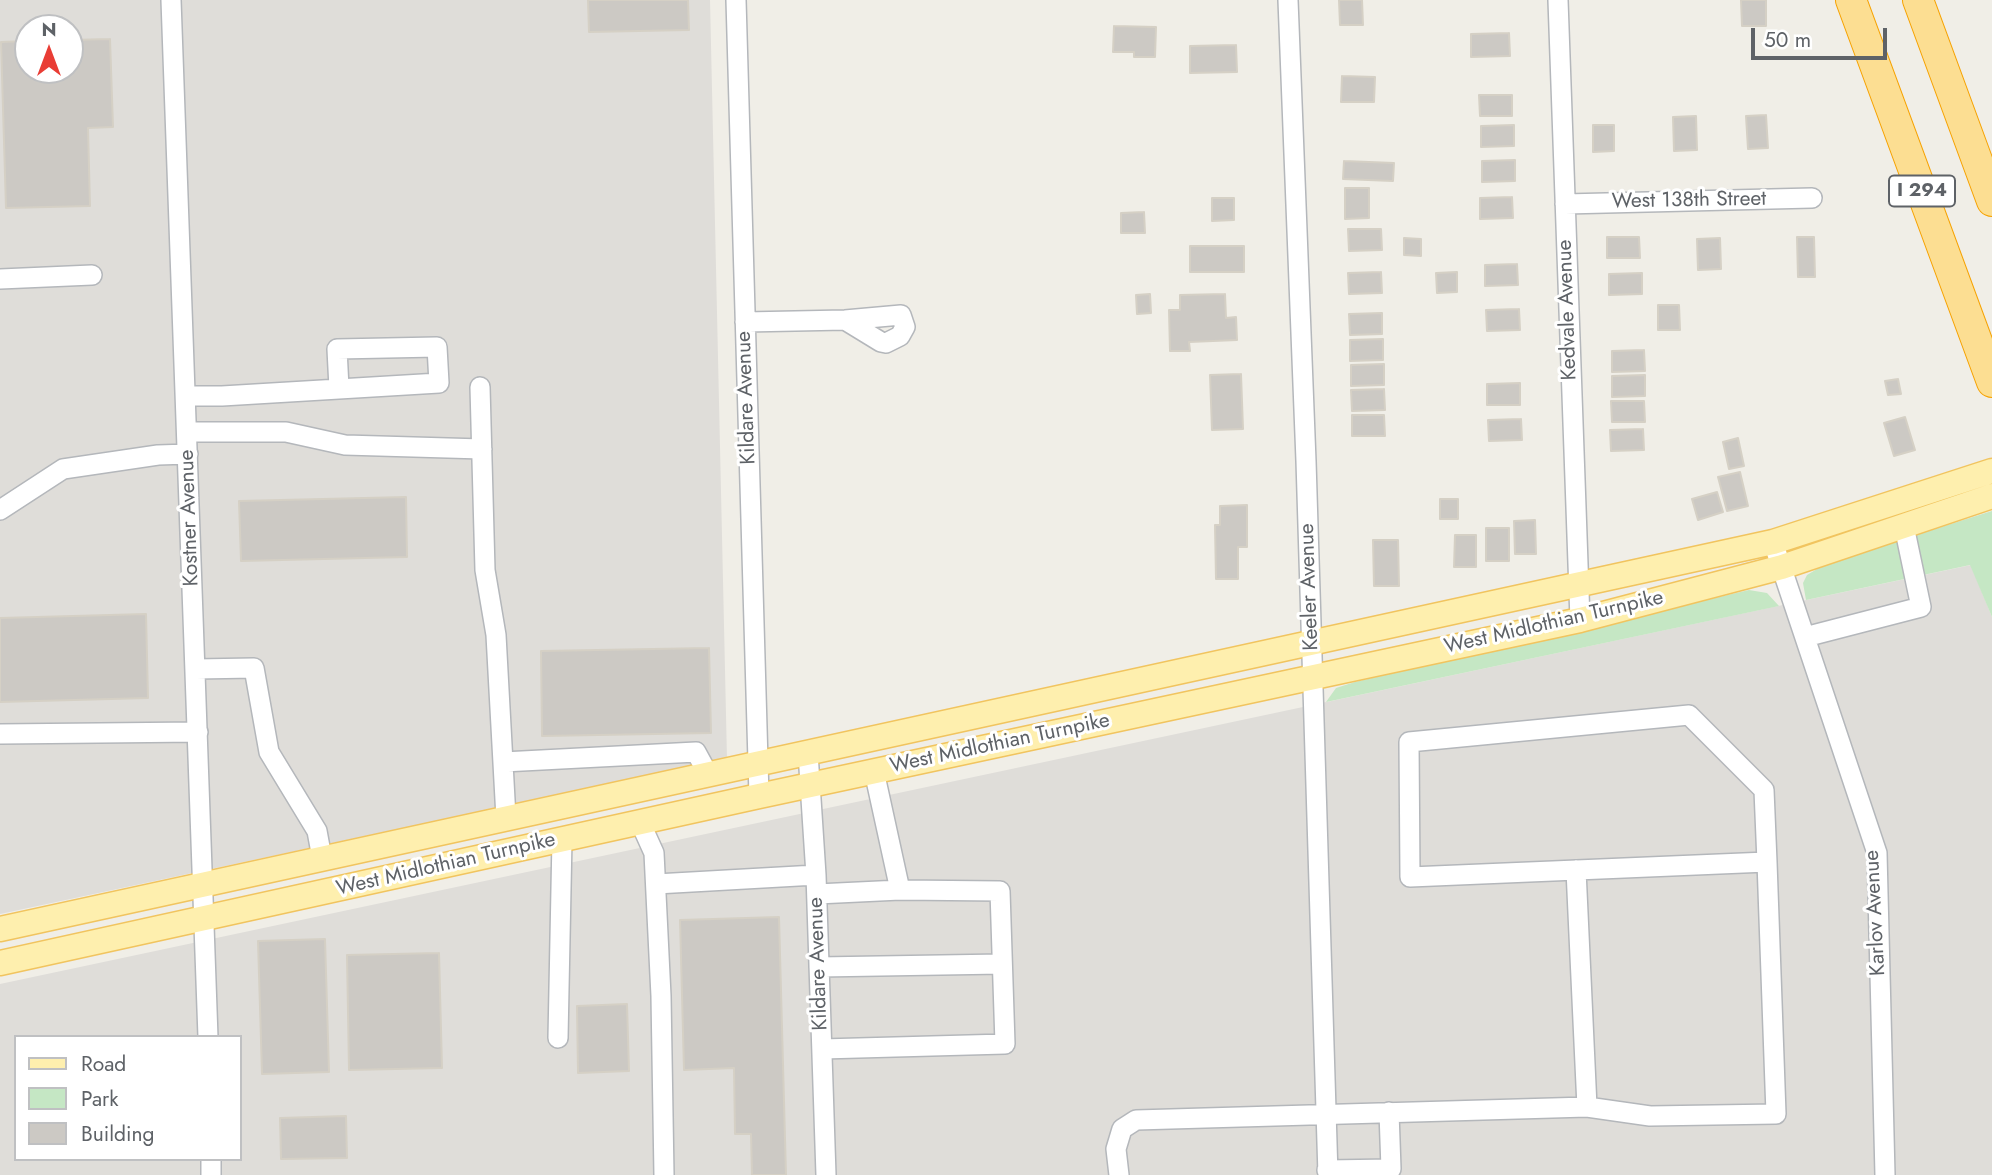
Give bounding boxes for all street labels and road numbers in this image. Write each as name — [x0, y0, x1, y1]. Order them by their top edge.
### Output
road number: I 294 — [1889, 176, 1955, 206]
street label: West 138th Street — [1612, 187, 1766, 215]
street label: Kedvale Avenue — [1553, 239, 1583, 381]
street label: Kildare Avenue — [732, 331, 762, 465]
street label: Kostner Avenue — [175, 449, 205, 587]
street label: Keeler Avenue — [1295, 523, 1325, 651]
street label: West Midlothian Turnpike — [1442, 586, 1666, 660]
street label: West Midlothian Turnpike — [888, 708, 1112, 780]
street label: West Midlothian Turnpike — [334, 828, 558, 902]
street label: Karlov Avenue — [1860, 849, 1892, 977]
street label: Kildare Avenue — [804, 897, 834, 1031]

